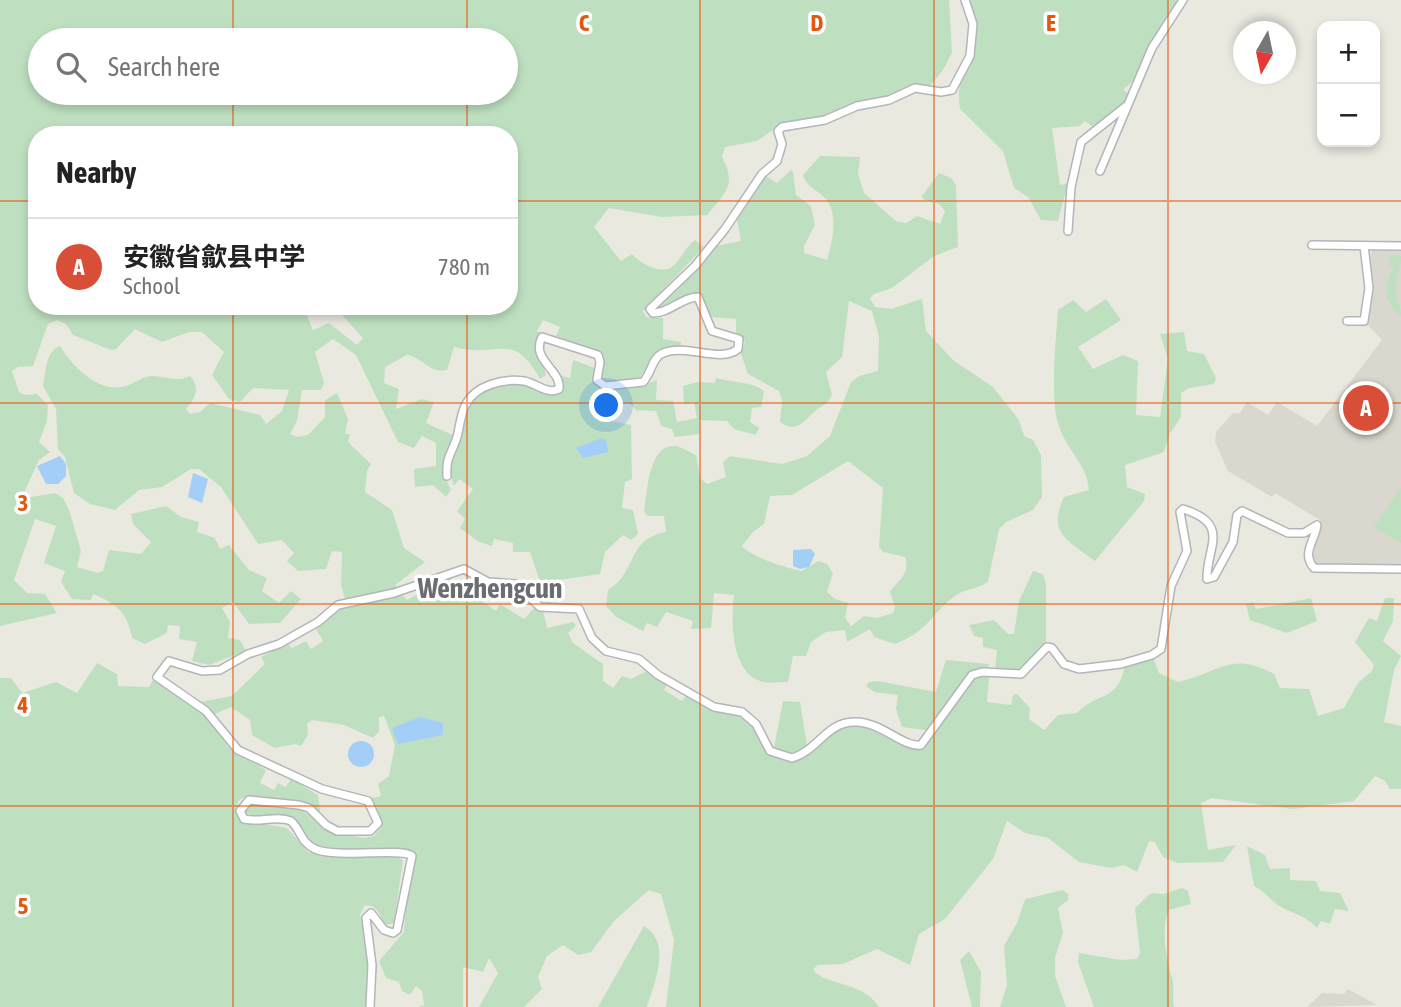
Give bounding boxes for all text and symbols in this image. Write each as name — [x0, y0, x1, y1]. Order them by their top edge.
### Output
text: C — [579, 10, 590, 36]
text: D — [811, 10, 824, 36]
text: E — [1046, 10, 1056, 36]
north arrow — [1233, 21, 1296, 84]
map controls — [1317, 21, 1380, 147]
button: + — [1317, 21, 1380, 84]
search box — [28, 28, 518, 105]
icon: search — [52, 48, 90, 86]
text: Search here — [108, 52, 220, 82]
button: − — [1317, 84, 1380, 147]
text: Nearby — [56, 155, 136, 189]
text: 安徽省歙县中学 — [123, 242, 305, 272]
text: A — [73, 254, 85, 280]
text: 780 m — [438, 254, 490, 280]
text: School — [123, 273, 180, 299]
pin: A — [1343, 382, 1389, 434]
your location — [589, 388, 623, 422]
text: 3 — [18, 490, 28, 516]
district label: Wenzhengcun — [417, 572, 562, 604]
text: 4 — [17, 692, 29, 718]
text: 5 — [18, 893, 29, 919]

